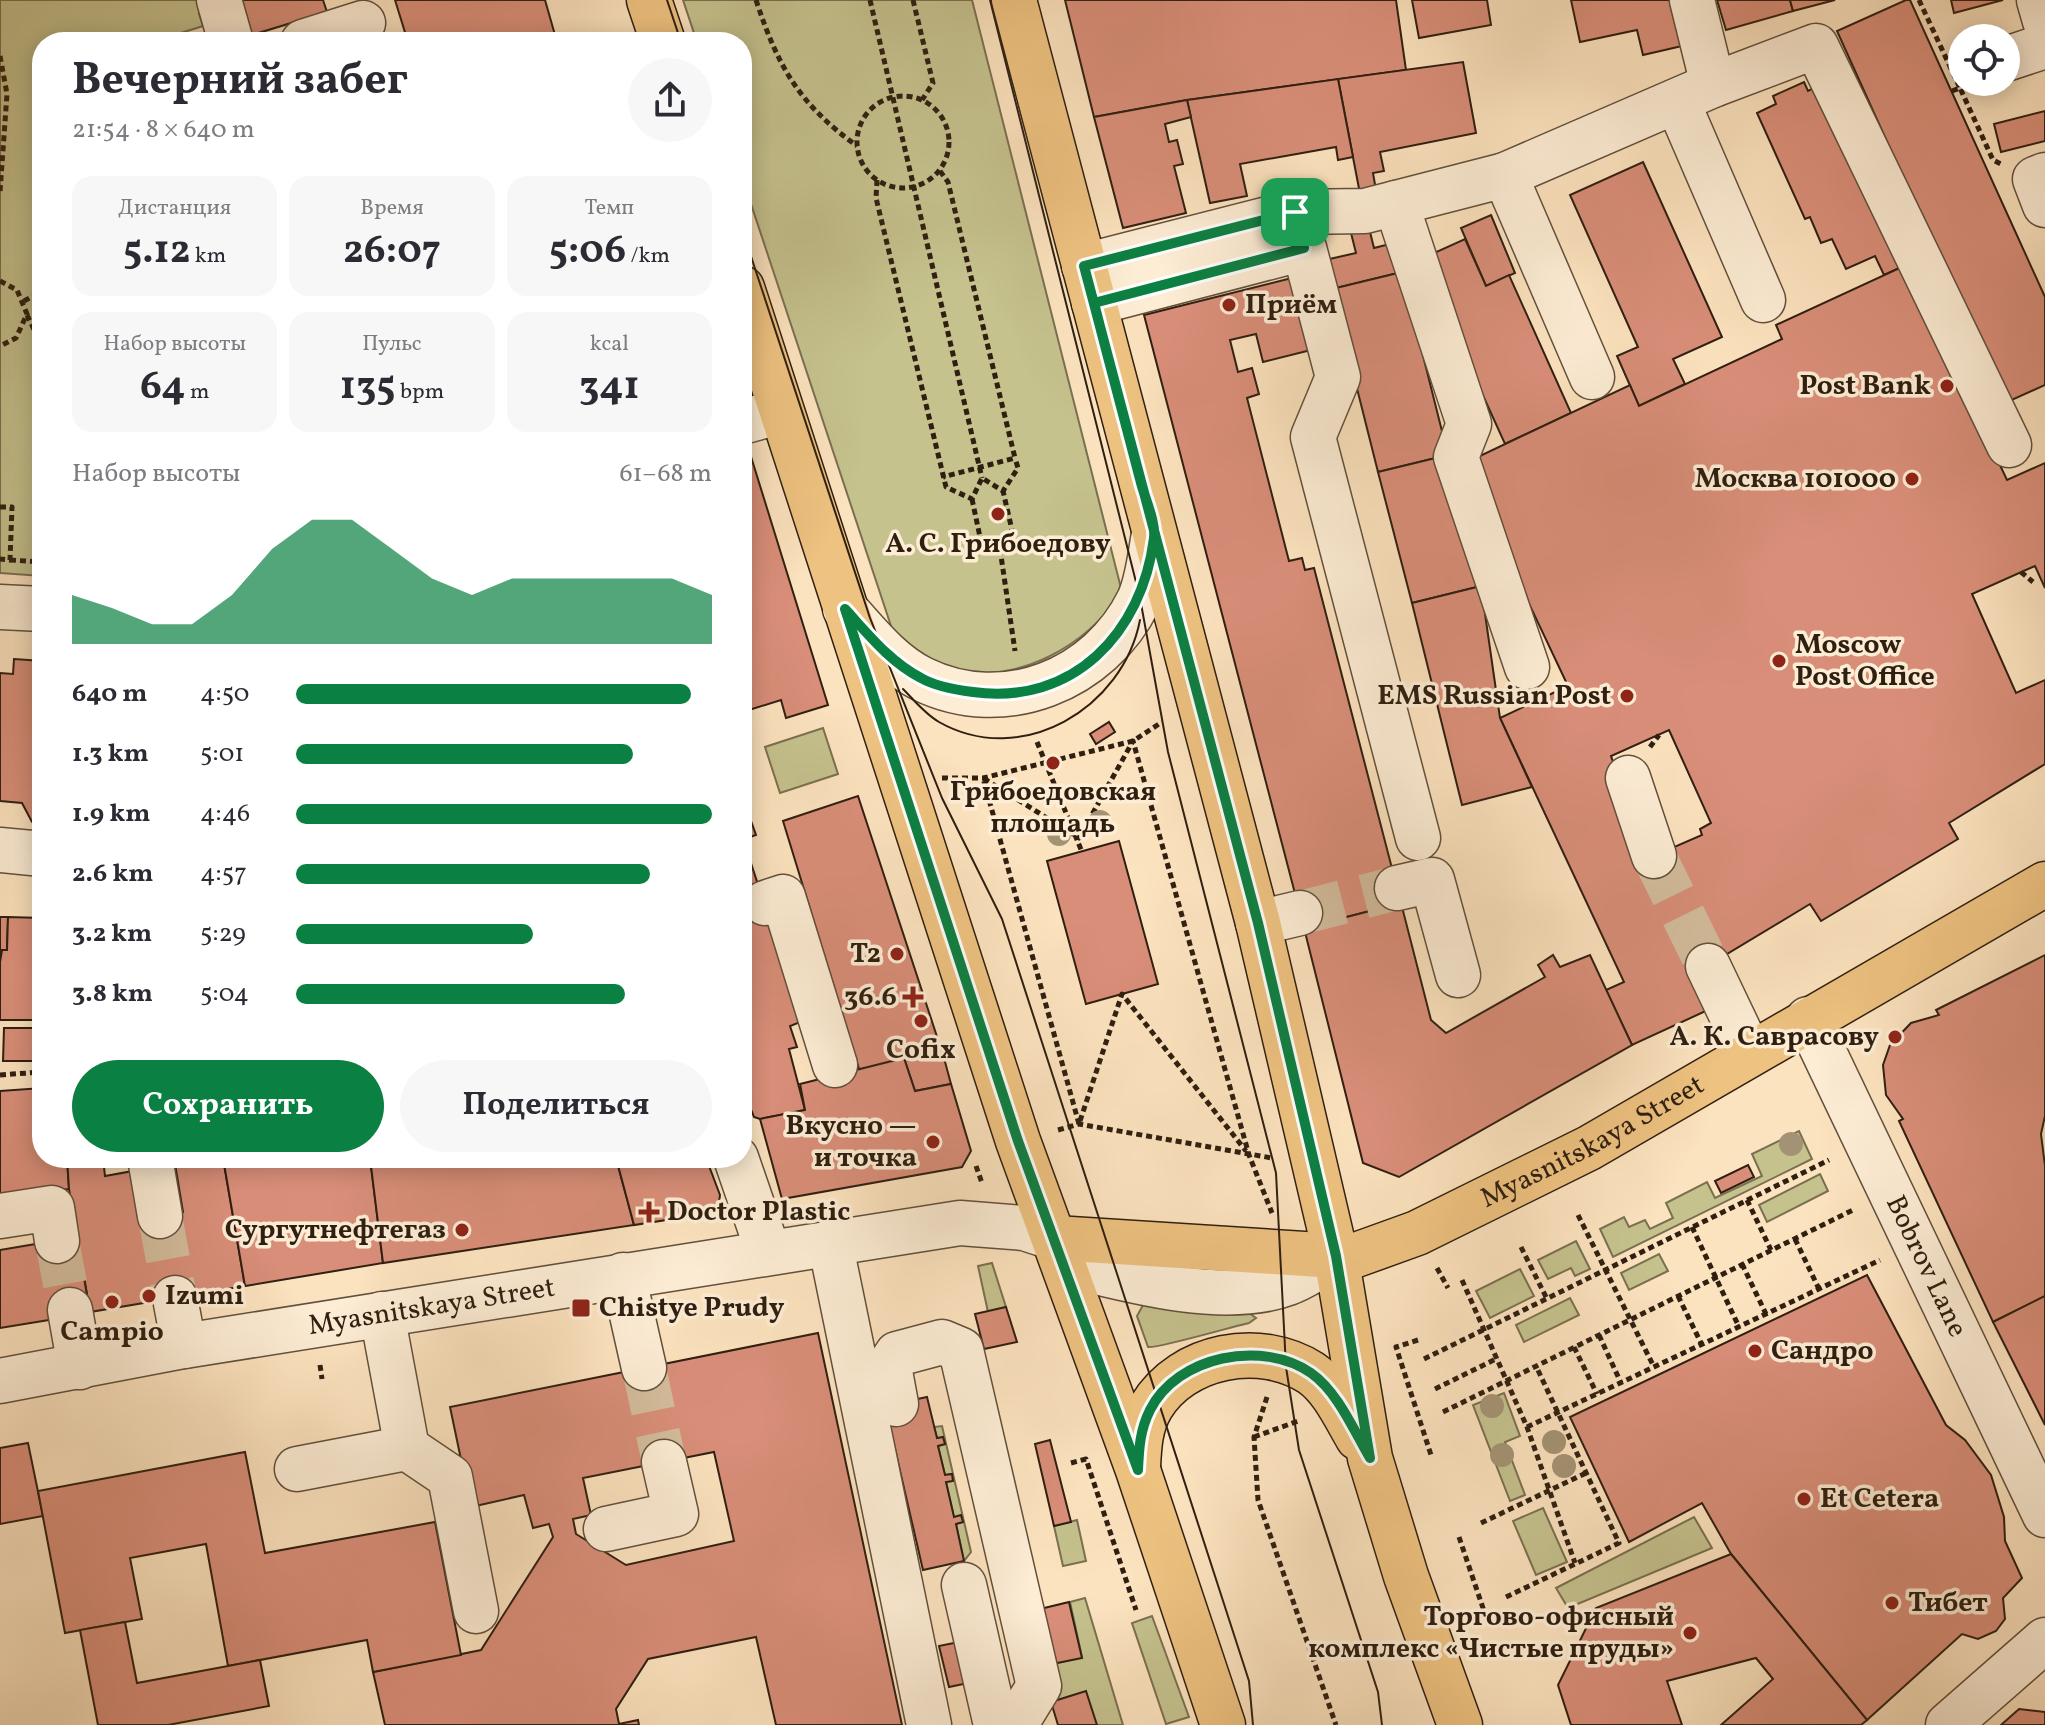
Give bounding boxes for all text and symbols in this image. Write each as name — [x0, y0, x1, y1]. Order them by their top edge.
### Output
map controls — [1948, 24, 2020, 96]
button: locate — [1948, 24, 2020, 96]
text: Вечерний забег — [72, 51, 408, 112]
button: share — [628, 58, 712, 142]
text: 21:54 · 8 × 640 m — [72, 112, 255, 148]
pin — [1261, 178, 1329, 246]
icon: arrive — [1273, 190, 1317, 234]
text: Дистанция — [118, 193, 231, 224]
text: Время — [360, 193, 424, 224]
text: Темп — [585, 193, 634, 224]
text: 5.12 — [123, 224, 190, 280]
text: 26:07 — [343, 224, 441, 280]
text: 5:06 — [549, 224, 626, 280]
text: km — [190, 241, 226, 272]
text: /km — [626, 241, 670, 272]
place label: Приём — [1245, 286, 1337, 325]
marker: Приём — [1220, 296, 1238, 314]
text: Набор высоты — [103, 329, 246, 360]
text: Пульс — [362, 329, 422, 360]
text: kcal — [590, 329, 629, 360]
text: 64 — [140, 360, 186, 416]
text: 135 — [340, 360, 396, 416]
text: 341 — [579, 360, 640, 416]
place label: Post Bank — [1799, 367, 1931, 406]
text: m — [186, 377, 209, 408]
text: bpm — [396, 377, 444, 408]
marker: Post Bank — [1938, 377, 1956, 395]
text: Набор высоты — [72, 456, 240, 492]
text: 61–68 m — [619, 456, 712, 492]
place label: Москва 101000 — [1695, 460, 1896, 499]
marker: Москва 101000 — [1903, 470, 1921, 488]
marker: А. С. Грибоедову — [989, 505, 1007, 523]
place label: А. С. Грибоедову — [885, 525, 1111, 564]
place label: Moscow Post Office — [1795, 626, 1935, 697]
marker: Moscow Post Office — [1770, 652, 1788, 670]
text: 640 m — [72, 676, 148, 712]
text: 4:50 — [200, 676, 249, 712]
place label: EMS Russian Post — [1377, 677, 1611, 716]
marker: EMS Russian Post — [1618, 687, 1636, 705]
text: 1.3 km — [72, 736, 149, 772]
text: 5:01 — [200, 736, 244, 772]
marker: Грибоедовская площадь — [1044, 754, 1062, 772]
place label: Грибоедовская площадь — [950, 773, 1156, 844]
text: 1.9 km — [72, 796, 150, 832]
text: 4:46 — [200, 796, 250, 832]
text: 2.6 km — [72, 856, 153, 892]
text: 4:57 — [200, 856, 247, 892]
text: 3.2 km — [72, 916, 152, 952]
text: 5:29 — [200, 916, 246, 952]
place label: T2 — [850, 935, 881, 974]
marker: T2 — [888, 945, 906, 963]
text: 3.8 km — [72, 976, 153, 1012]
text: 5:04 — [200, 976, 249, 1012]
place label: 36.6 — [844, 978, 897, 1017]
marker: 36.6 — [904, 988, 922, 1006]
marker: Cofix — [912, 1012, 930, 1030]
place label: А. К. Саврасову — [1670, 1018, 1879, 1057]
marker: А. К. Саврасову — [1886, 1028, 1904, 1046]
place label: Cofix — [886, 1031, 956, 1070]
button: Сохранить — [72, 1060, 384, 1152]
button: Поделиться — [400, 1060, 712, 1152]
street label: Myasnitskaya Street — [1474, 1066, 1712, 1218]
place label: Вкусно — и точка — [785, 1107, 917, 1178]
marker: Вкусно — и точка — [924, 1133, 942, 1151]
street label: Bobrov Lane — [1876, 1189, 1977, 1344]
place label: Doctor Plastic — [667, 1193, 850, 1232]
marker: Doctor Plastic — [638, 1201, 660, 1223]
place label: Сургутнефтегаз — [225, 1211, 446, 1250]
marker: Сургутнефтегаз — [453, 1221, 471, 1239]
street label: Myasnitskaya Street — [305, 1268, 558, 1346]
place label: Izumi — [165, 1277, 244, 1316]
marker: Izumi — [140, 1287, 158, 1305]
place label: Chistye Prudy — [599, 1289, 785, 1328]
marker: Campio — [103, 1293, 121, 1311]
marker: Chistye Prudy — [570, 1297, 592, 1319]
place label: Campio — [60, 1313, 164, 1352]
place label: Сандро — [1771, 1332, 1873, 1371]
marker: Сандро — [1746, 1342, 1764, 1360]
place label: Et Cetera — [1820, 1480, 1939, 1519]
marker: Et Cetera — [1795, 1490, 1813, 1508]
place label: Тибет — [1908, 1584, 1988, 1623]
marker: Тибет — [1883, 1594, 1901, 1612]
place label: Торгово-офисный комплекс «Чистые пруды» — [1308, 1598, 1674, 1669]
marker: Торгово-офисный комплекс «Чистые пруды» — [1681, 1624, 1699, 1642]

